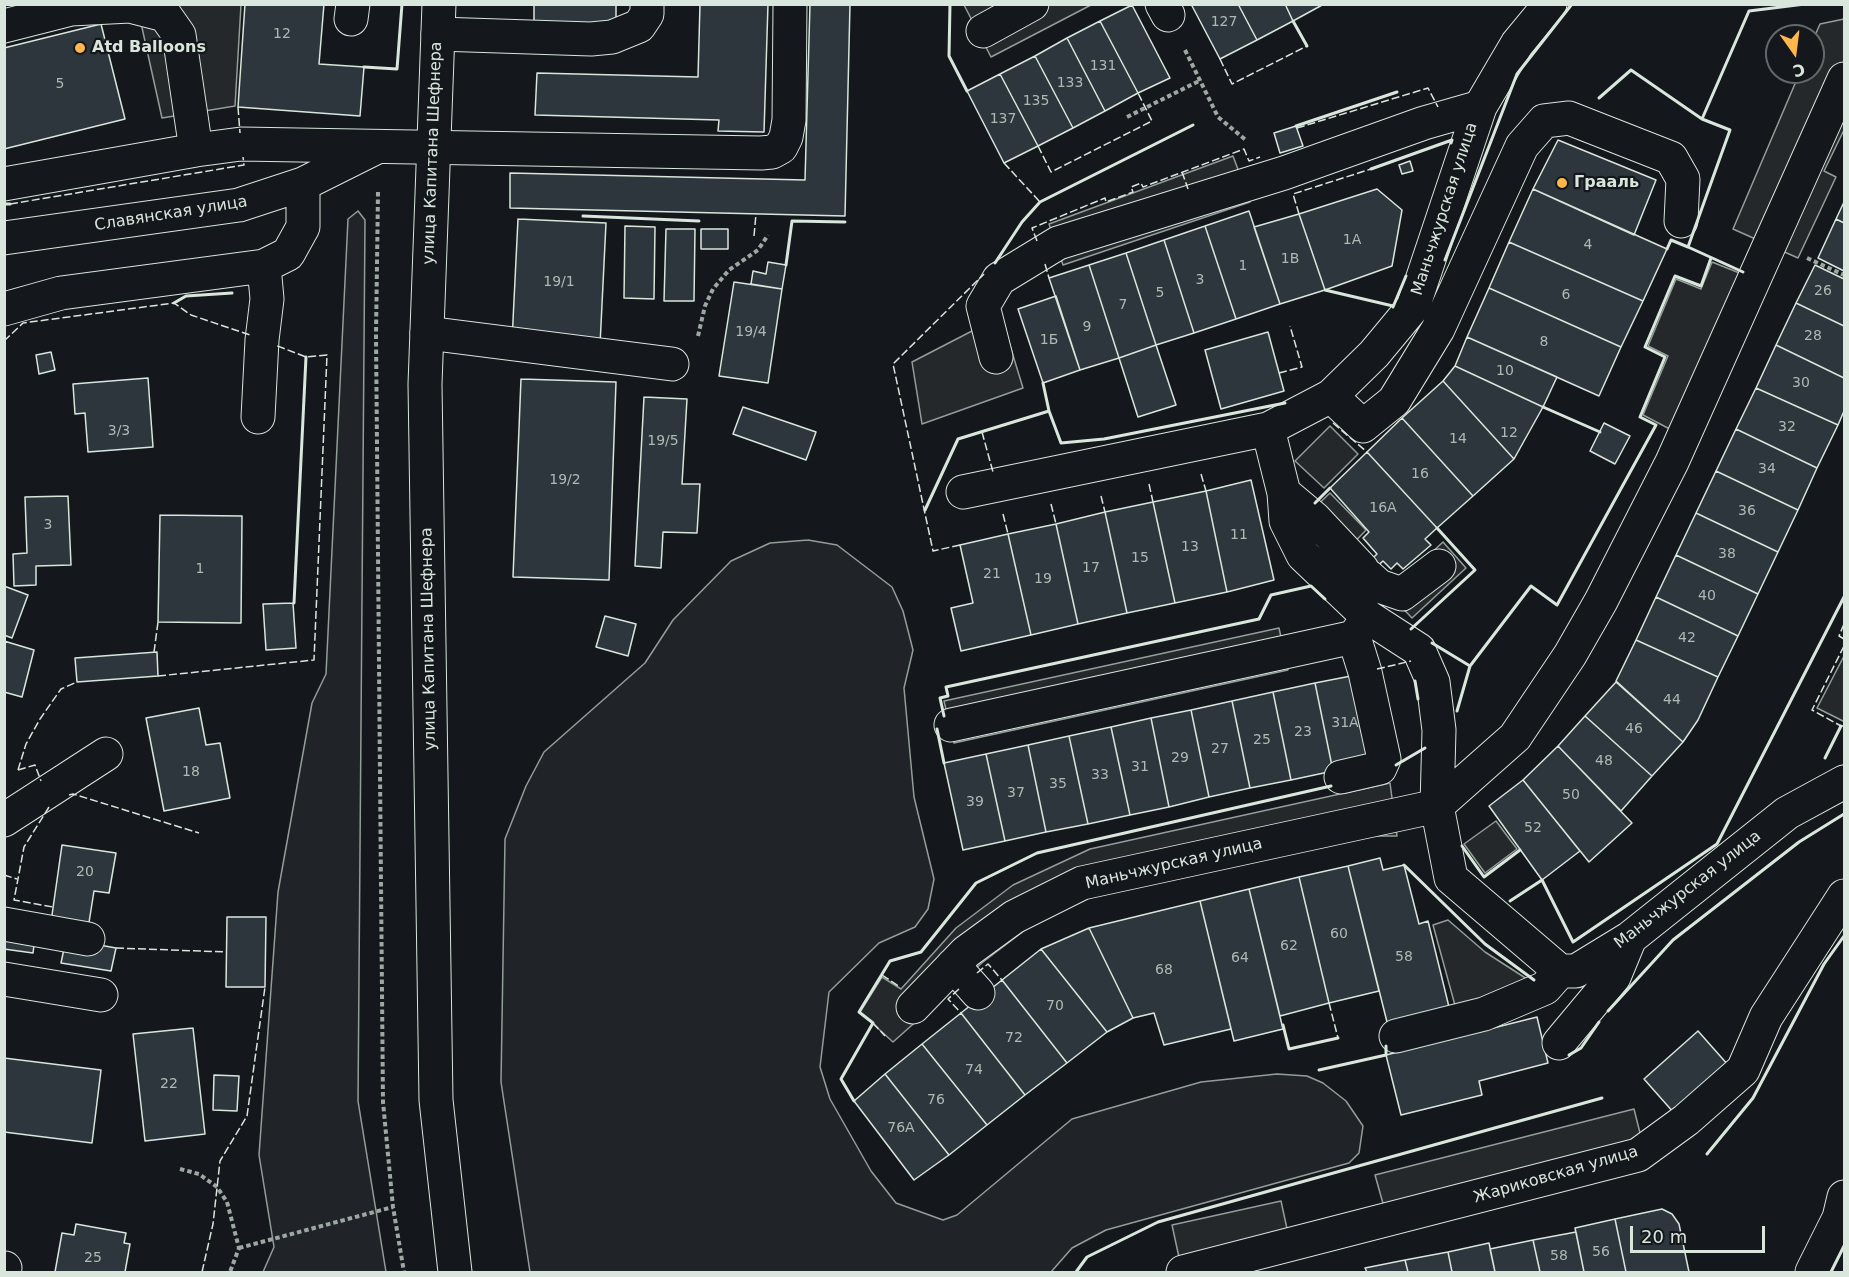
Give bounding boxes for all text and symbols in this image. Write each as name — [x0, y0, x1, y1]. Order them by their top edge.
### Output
house number: 127 — [1211, 14, 1237, 30]
north arrow — [1765, 24, 1825, 84]
house number: 12 — [273, 26, 291, 42]
place label: Atd Balloons — [92, 38, 206, 58]
marker: Atd Balloons — [73, 41, 87, 55]
street label: улица Капитана Шефнера — [420, 41, 446, 265]
house number: 131 — [1090, 58, 1116, 74]
text: С — [1791, 59, 1807, 81]
house number: 133 — [1057, 75, 1083, 91]
house number: 5 — [56, 76, 64, 92]
house number: 135 — [1023, 93, 1049, 109]
house number: 137 — [990, 111, 1016, 127]
street label: Маньчжурская улица — [1408, 120, 1482, 298]
place label: Грааль — [1574, 173, 1639, 193]
marker: Грааль — [1555, 176, 1569, 190]
street label: Славянская улица — [93, 192, 249, 236]
house number: 1А — [1343, 232, 1361, 248]
house number: 4 — [1584, 237, 1592, 253]
house number: 1В — [1281, 251, 1299, 267]
house number: 1 — [1239, 258, 1247, 274]
house number: 3 — [1196, 272, 1204, 288]
house number: 19/1 — [543, 274, 575, 290]
house number: 26 — [1814, 283, 1832, 299]
house number: 5 — [1156, 285, 1164, 301]
house number: 6 — [1562, 287, 1570, 303]
house number: 7 — [1119, 297, 1127, 313]
house number: 9 — [1083, 319, 1091, 335]
house number: 19/4 — [735, 324, 767, 340]
house number: 28 — [1804, 328, 1822, 344]
house number: 1Б — [1040, 332, 1058, 348]
house number: 8 — [1540, 334, 1548, 350]
house number: 10 — [1496, 363, 1514, 379]
house number: 30 — [1792, 375, 1810, 391]
house number: 32 — [1778, 419, 1796, 435]
house number: 3/3 — [108, 423, 130, 439]
house number: 12 — [1500, 425, 1518, 441]
house number: 14 — [1449, 431, 1467, 447]
house number: 19/5 — [647, 433, 679, 449]
house number: 34 — [1758, 461, 1776, 477]
house number: 16 — [1411, 466, 1429, 482]
house number: 19/2 — [549, 472, 581, 488]
house number: 16А — [1369, 500, 1397, 516]
house number: 36 — [1738, 503, 1756, 519]
house number: 3 — [44, 517, 52, 533]
street label: улица Капитана Шефнера — [417, 527, 441, 751]
house number: 11 — [1230, 527, 1248, 543]
house number: 13 — [1181, 539, 1199, 555]
house number: 38 — [1718, 546, 1736, 562]
house number: 15 — [1131, 550, 1149, 566]
house number: 17 — [1082, 560, 1100, 576]
house number: 1 — [196, 561, 204, 577]
house number: 21 — [983, 566, 1001, 582]
house number: 19 — [1034, 571, 1052, 587]
house number: 40 — [1698, 588, 1716, 604]
house number: 42 — [1678, 630, 1696, 646]
house number: 44 — [1663, 692, 1681, 708]
house number: 31А — [1331, 715, 1359, 731]
house number: 46 — [1625, 721, 1643, 737]
house number: 23 — [1294, 724, 1312, 740]
house number: 25 — [1253, 732, 1271, 748]
house number: 27 — [1211, 741, 1229, 757]
house number: 29 — [1171, 750, 1189, 766]
house number: 48 — [1595, 753, 1613, 769]
house number: 31 — [1131, 759, 1149, 775]
house number: 18 — [182, 764, 200, 780]
house number: 33 — [1091, 767, 1109, 783]
house number: 35 — [1049, 776, 1067, 792]
house number: 37 — [1007, 785, 1025, 801]
house number: 50 — [1562, 787, 1580, 803]
house number: 39 — [966, 794, 984, 810]
house number: 52 — [1524, 820, 1542, 836]
street label: Маньчжурская улица — [1611, 827, 1765, 953]
street label: Маньчжурская улица — [1084, 834, 1264, 894]
house number: 20 — [76, 864, 94, 880]
house number: 60 — [1330, 926, 1348, 942]
house number: 62 — [1280, 938, 1298, 954]
house number: 58 — [1395, 949, 1413, 965]
house number: 64 — [1231, 950, 1249, 966]
house number: 68 — [1155, 962, 1173, 978]
house number: 70 — [1046, 998, 1064, 1014]
house number: 72 — [1005, 1030, 1023, 1046]
house number: 74 — [965, 1062, 983, 1078]
house number: 22 — [160, 1076, 178, 1092]
house number: 76 — [927, 1092, 945, 1108]
house number: 76А — [887, 1120, 915, 1136]
street label: Жариковская улица — [1472, 1142, 1640, 1208]
scale bar — [1633, 1214, 1768, 1252]
text: 20 m — [1641, 1226, 1687, 1247]
house number: 56 — [1592, 1244, 1610, 1260]
house number: 58 — [1550, 1248, 1568, 1264]
house number: 25 — [84, 1250, 102, 1266]

